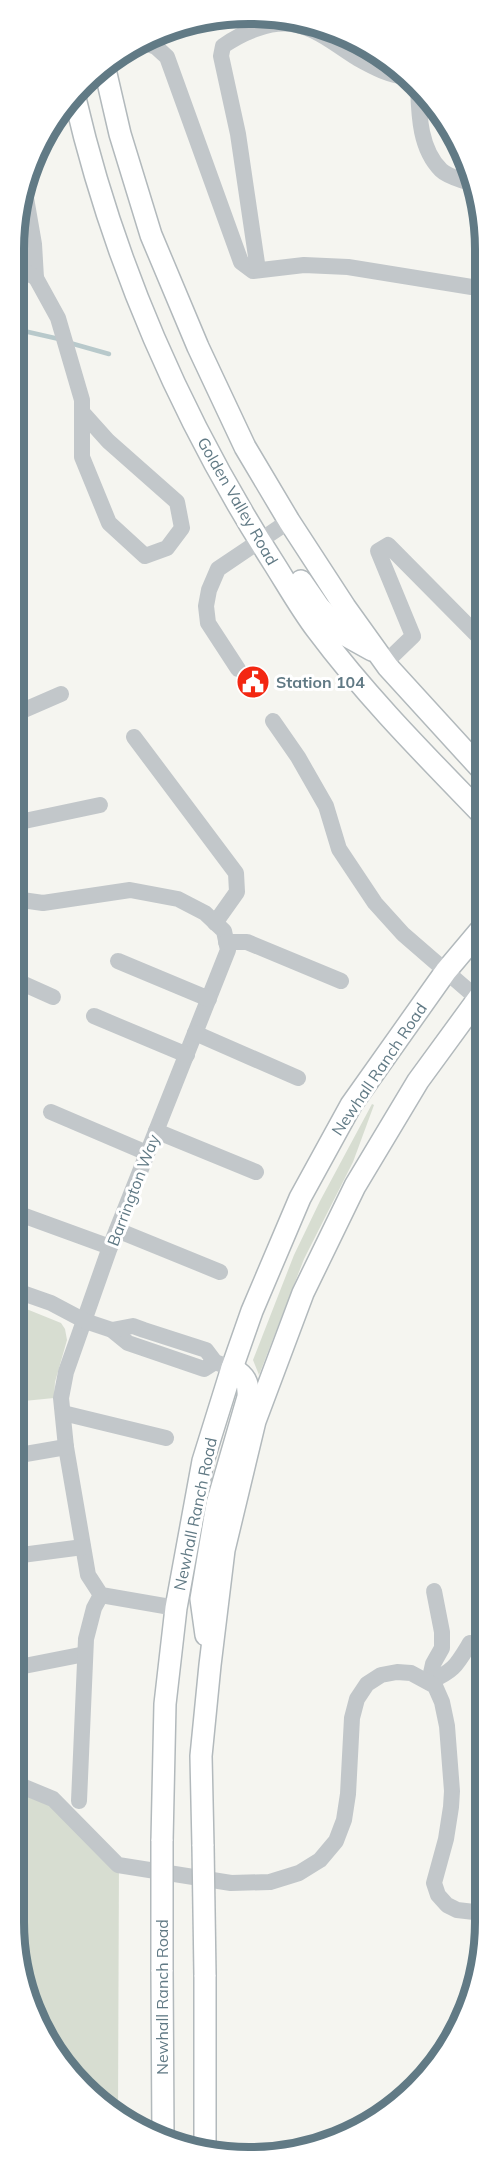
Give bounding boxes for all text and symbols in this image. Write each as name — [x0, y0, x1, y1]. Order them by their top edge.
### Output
street label: Golden Valley Road — [193, 433, 283, 569]
public building icon: Station 104 — [235, 664, 271, 700]
place label: Station 104 — [276, 672, 365, 692]
street label: Newhall Ranch Road — [327, 999, 431, 1139]
street label: Barrington Way — [103, 1131, 164, 1249]
street label: Newhall Ranch Road — [169, 1436, 221, 1592]
street label: Newhall Ranch Road — [152, 1919, 172, 2075]

